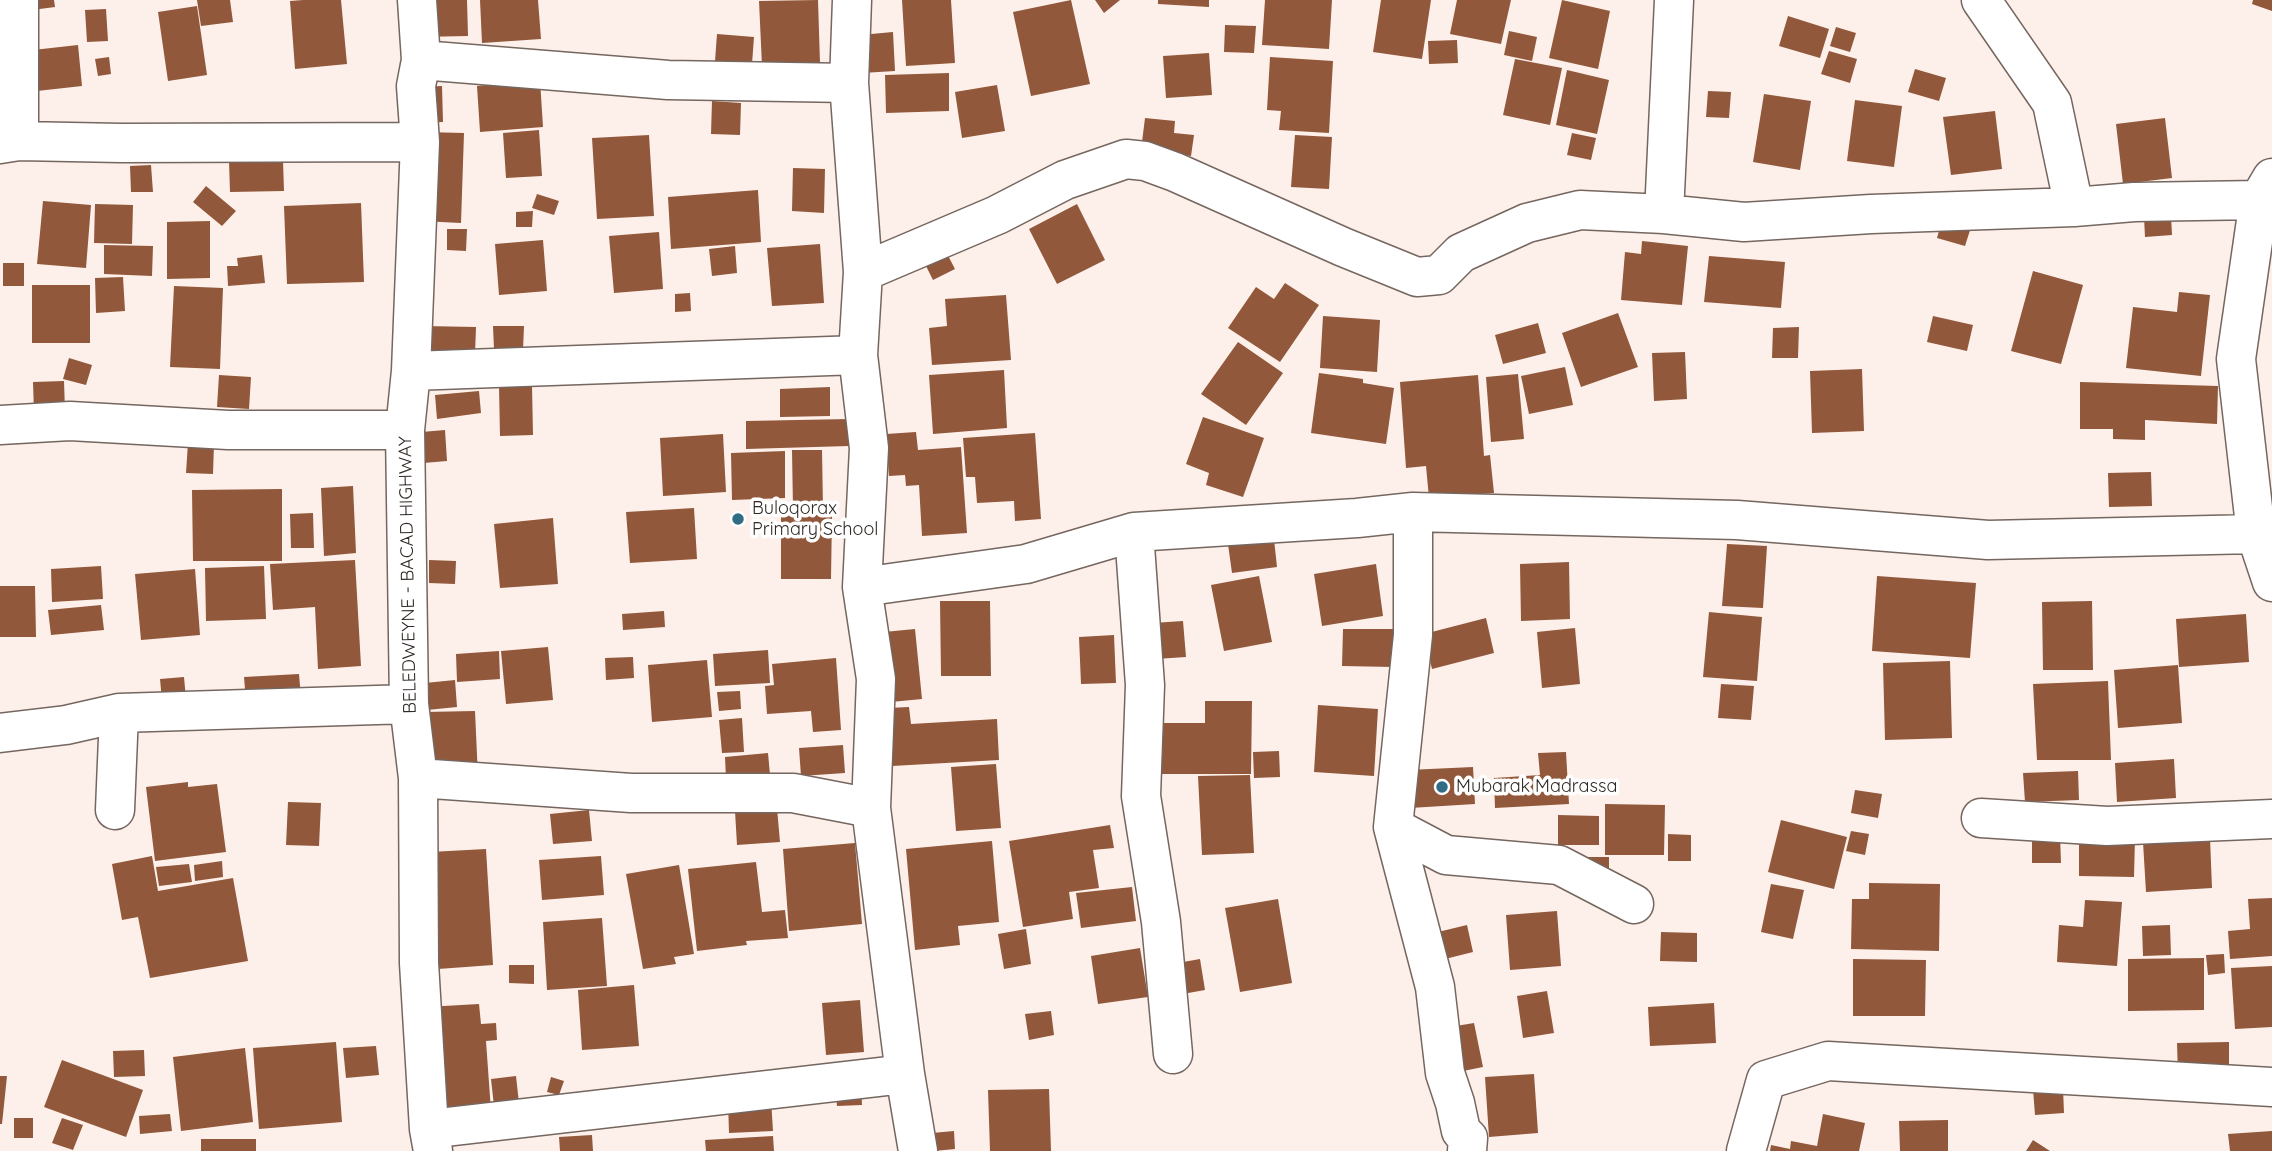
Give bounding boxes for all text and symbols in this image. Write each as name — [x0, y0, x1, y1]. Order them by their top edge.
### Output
street label: BELEDWEYNE - BACAD HIGHWAY — [395, 436, 421, 714]
place label: Buloqorax Primary School — [752, 498, 878, 540]
marker: Buloqorax Primary School — [730, 511, 746, 527]
place label: Mubarak Madrassa — [1456, 776, 1617, 798]
marker: Mubarak Madrassa — [1434, 779, 1450, 795]

